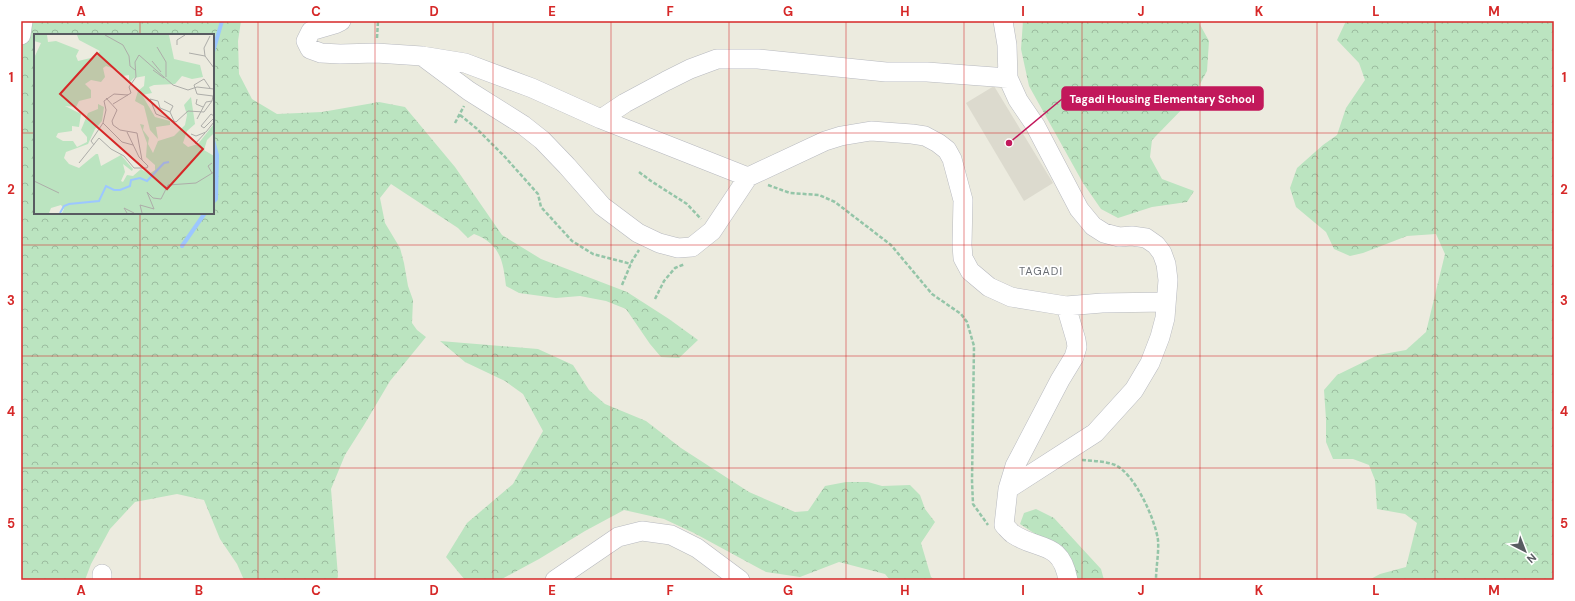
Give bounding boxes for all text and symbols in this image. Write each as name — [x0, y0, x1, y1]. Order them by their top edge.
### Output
text: A — [76, 3, 86, 20]
text: B — [195, 3, 203, 20]
text: C — [311, 3, 321, 20]
text: D — [429, 3, 439, 20]
text: E — [548, 3, 556, 20]
text: F — [666, 3, 674, 20]
text: G — [783, 3, 793, 20]
text: H — [900, 3, 910, 20]
text: I — [1021, 3, 1025, 20]
text: J — [1137, 3, 1145, 20]
text: K — [1255, 3, 1264, 20]
text: L — [1372, 3, 1380, 20]
text: M — [1488, 3, 1500, 20]
inset map — [34, 34, 214, 214]
text: 1 — [9, 69, 13, 86]
text: 1 — [1562, 69, 1566, 86]
callout: Tagadi Housing Elementary School — [1062, 87, 1263, 110]
text: Tagadi Housing Elementary School — [1069, 92, 1255, 106]
text: 2 — [7, 181, 15, 198]
text: 2 — [1560, 181, 1568, 198]
district label: TAGADI — [1019, 264, 1063, 278]
text: 3 — [7, 292, 15, 309]
text: 3 — [1560, 292, 1568, 309]
text: 4 — [7, 403, 15, 420]
text: 4 — [1560, 403, 1568, 420]
text: 5 — [7, 515, 15, 532]
text: 5 — [1560, 515, 1568, 532]
north arrow — [1505, 531, 1545, 571]
text: N — [1524, 551, 1539, 566]
text: A — [76, 582, 86, 599]
text: B — [195, 582, 203, 599]
text: C — [311, 582, 321, 599]
text: D — [429, 582, 439, 599]
text: E — [548, 582, 556, 599]
text: F — [666, 582, 674, 599]
text: G — [783, 582, 793, 599]
text: H — [900, 582, 910, 599]
text: I — [1021, 582, 1025, 599]
text: J — [1137, 582, 1145, 599]
text: K — [1255, 582, 1264, 599]
text: L — [1372, 582, 1380, 599]
text: M — [1488, 582, 1500, 599]

